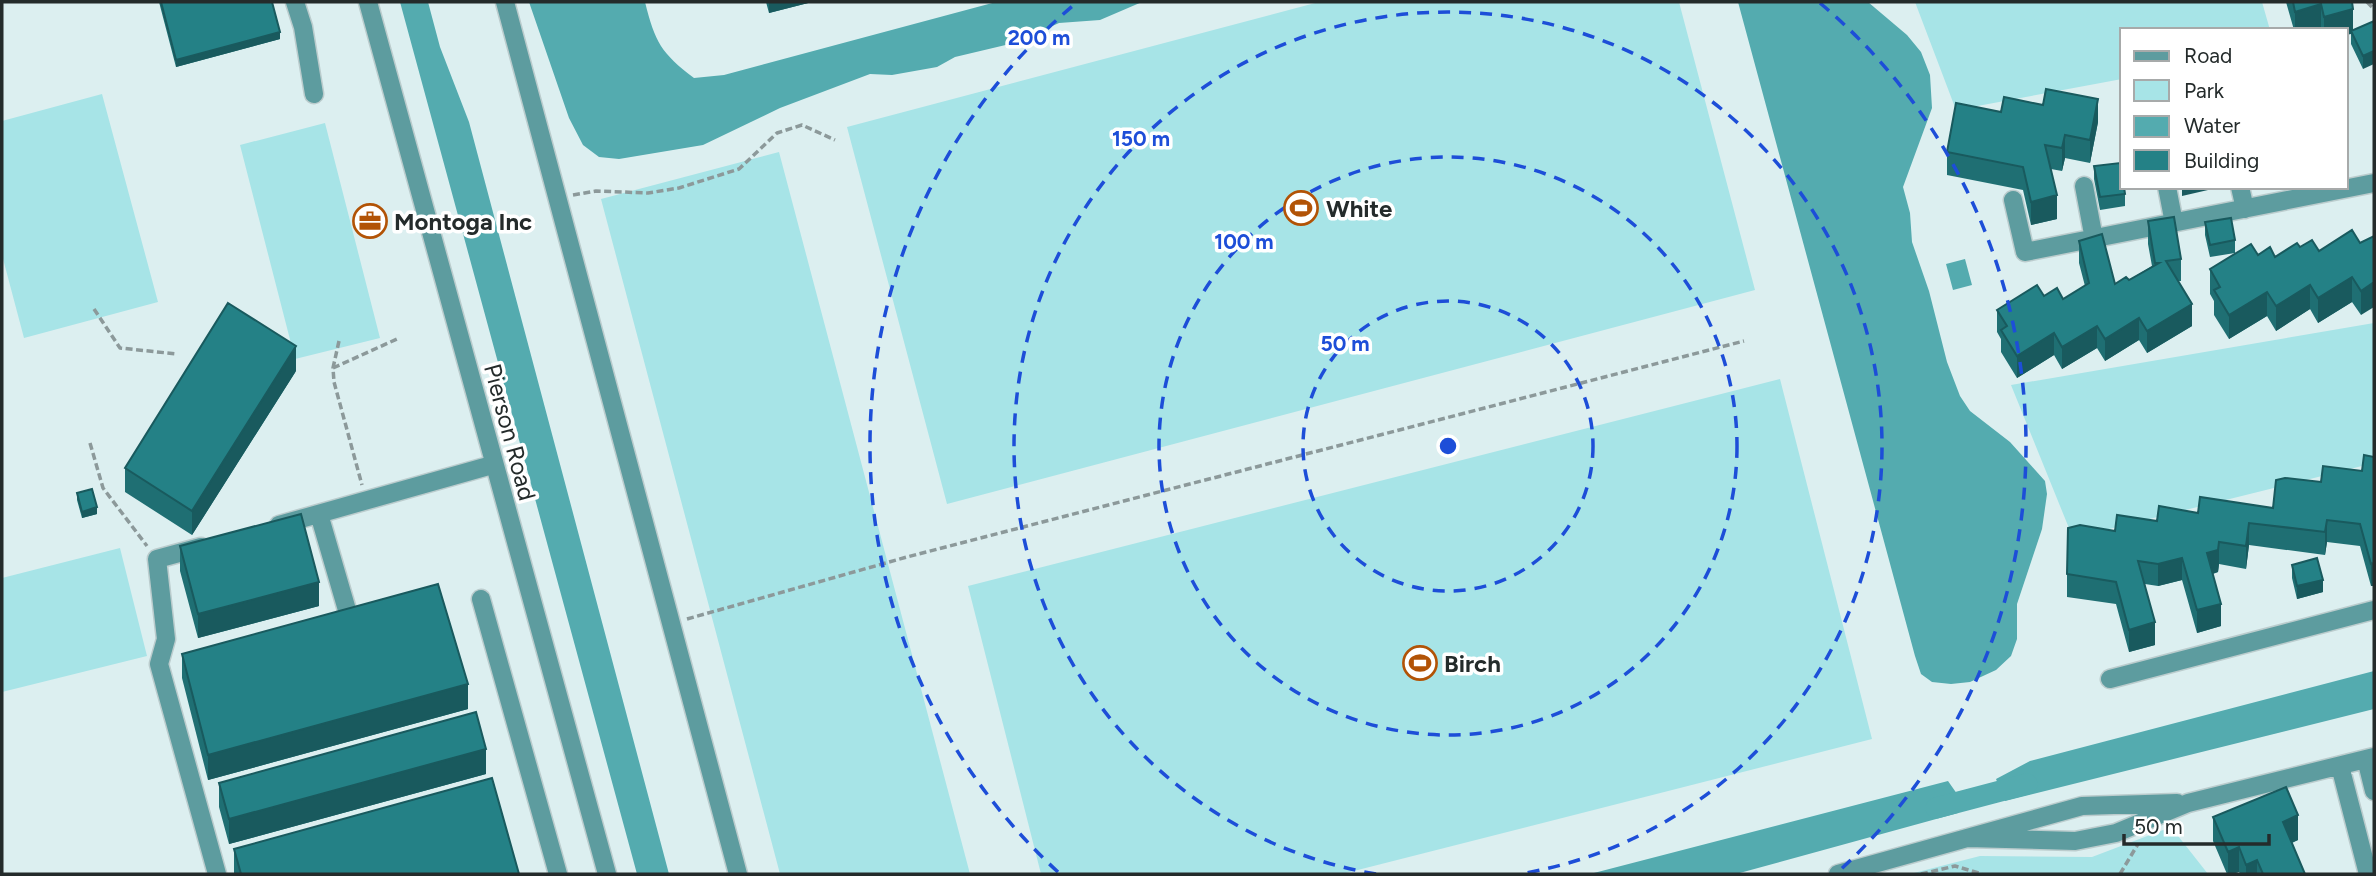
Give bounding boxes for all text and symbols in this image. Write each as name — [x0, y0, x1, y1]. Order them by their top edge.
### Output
text: 200 m — [1008, 25, 1070, 50]
legend — [2120, 28, 2348, 189]
text: Road — [2184, 43, 2232, 68]
text: Park — [2184, 78, 2225, 103]
text: Water — [2184, 113, 2240, 138]
text: 150 m — [1112, 126, 1170, 151]
text: Building — [2184, 148, 2259, 173]
sports icon: White — [1282, 189, 1320, 227]
place label: White — [1326, 194, 1392, 223]
office icon: Montoga Inc — [351, 202, 389, 240]
place label: Montoga Inc — [394, 207, 532, 236]
text: 100 m — [1214, 229, 1274, 254]
text: 50 m — [1320, 331, 1370, 356]
street label: Pierson Road — [478, 360, 542, 504]
centre of rings — [1436, 434, 1460, 458]
sports icon: Birch — [1401, 644, 1439, 682]
place label: Birch — [1444, 649, 1501, 678]
scale bar — [2124, 802, 2269, 846]
text: 50 m — [2134, 814, 2183, 839]

